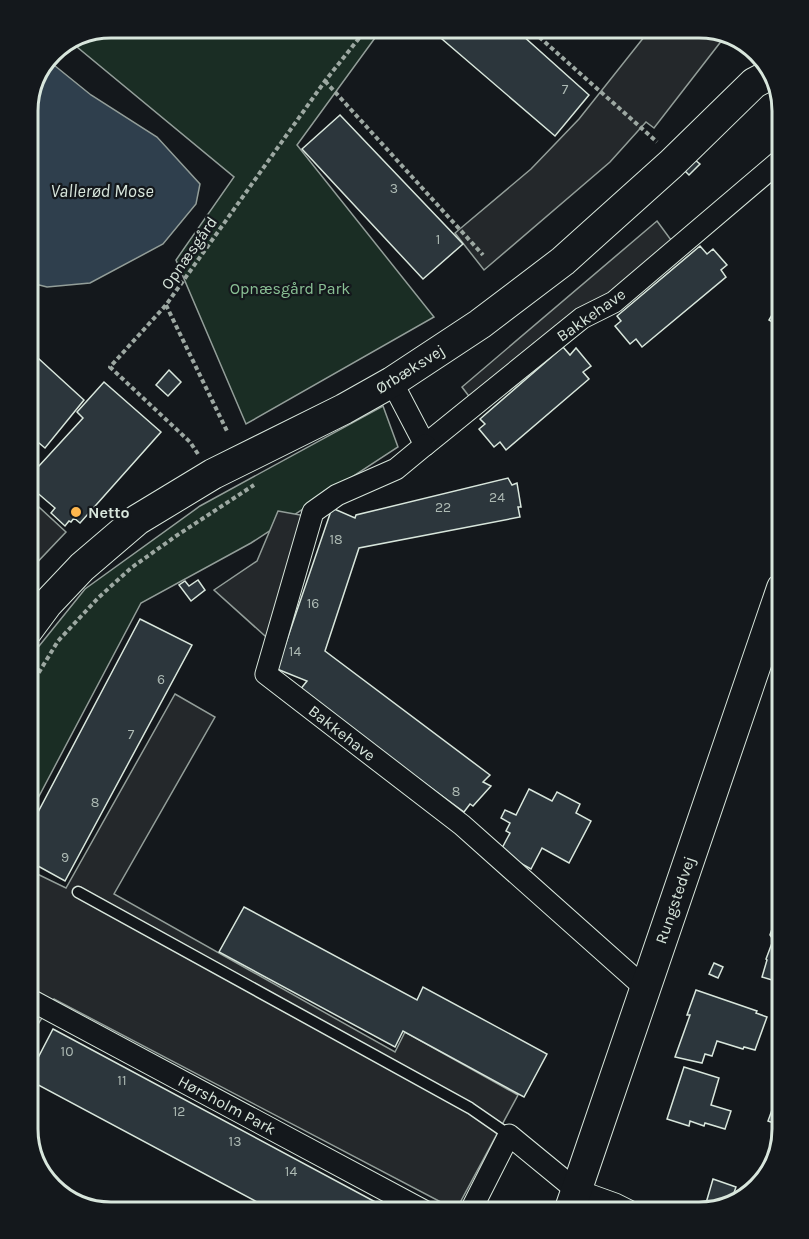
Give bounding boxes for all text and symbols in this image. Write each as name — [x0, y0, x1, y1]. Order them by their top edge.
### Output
house number: 7 — [562, 81, 569, 98]
water label: Vallerød Mose — [51, 180, 153, 202]
house number: 3 — [390, 180, 398, 197]
street label: Opnæsgård — [157, 213, 221, 293]
house number: 1 — [436, 231, 440, 248]
park label: Opnæsgård Park — [230, 279, 350, 298]
street label: Bakkehave — [553, 284, 629, 346]
street label: Ørbæksvej — [372, 340, 448, 398]
house number: 24 — [489, 489, 505, 506]
house number: 22 — [435, 499, 451, 516]
place label: Netto — [88, 503, 130, 522]
marker: Netto — [69, 505, 83, 519]
house number: 18 — [329, 531, 343, 548]
house number: 16 — [307, 595, 319, 612]
house number: 14 — [289, 643, 301, 660]
house number: 6 — [157, 671, 165, 688]
street label: Bakkehave — [305, 701, 379, 765]
house number: 7 — [128, 726, 135, 743]
house number: 8 — [452, 783, 460, 800]
house number: 8 — [91, 794, 99, 811]
house number: 9 — [61, 849, 69, 866]
street label: Rungstedvej — [651, 854, 699, 946]
house number: 10 — [61, 1043, 73, 1060]
street label: Hørsholm Park — [175, 1071, 279, 1139]
house number: 11 — [117, 1072, 127, 1089]
house number: 12 — [173, 1103, 185, 1120]
house number: 13 — [229, 1133, 241, 1150]
house number: 14 — [285, 1163, 297, 1180]

